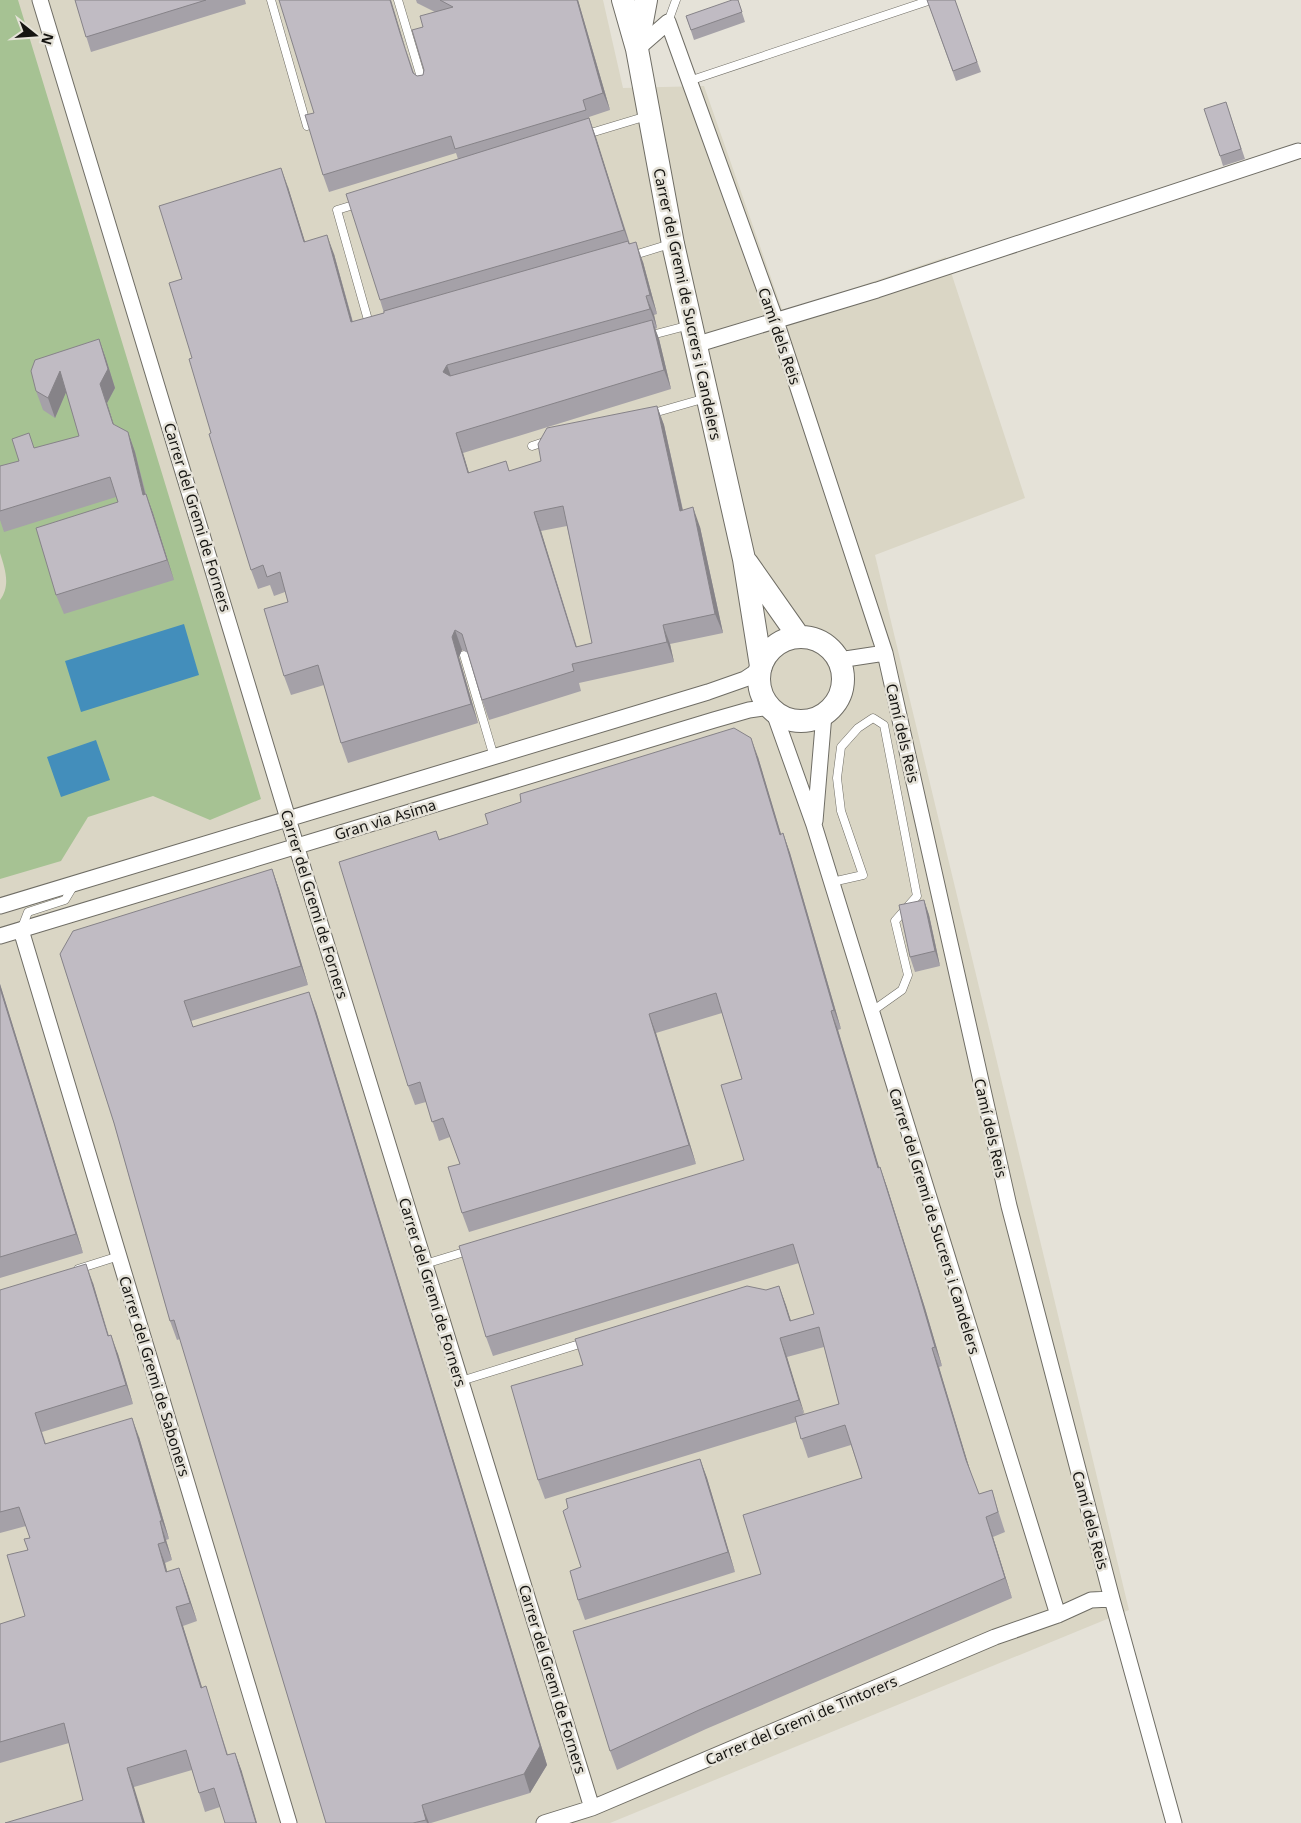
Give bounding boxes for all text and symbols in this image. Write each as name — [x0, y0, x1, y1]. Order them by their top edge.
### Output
north arrow — [10, 10, 60, 60]
text: N — [37, 31, 59, 47]
street label: Carrer del Gremi de Sucrers i Candelers — [649, 166, 727, 442]
street label: Camí dels Reis — [754, 285, 806, 387]
street label: Carrer del Gremi de Forners — [160, 420, 236, 614]
street label: Camí dels Reis — [882, 681, 924, 785]
street label: Gran via Asima — [332, 794, 438, 844]
street label: Carrer del Gremi de Forners — [277, 807, 353, 1001]
street label: Camí dels Reis — [970, 1076, 1012, 1180]
street label: Carrer del Gremi de Sucrers i Candelers — [885, 1085, 985, 1357]
street label: Carrer del Gremi de Forners — [395, 1195, 471, 1389]
street label: Carrer del Gremi de Saboners — [115, 1273, 195, 1479]
street label: Camí dels Reis — [1068, 1469, 1114, 1571]
street label: Carrer del Gremi de Forners — [515, 1582, 591, 1776]
street label: Carrer del Gremi de Tintorers — [702, 1670, 900, 1770]

